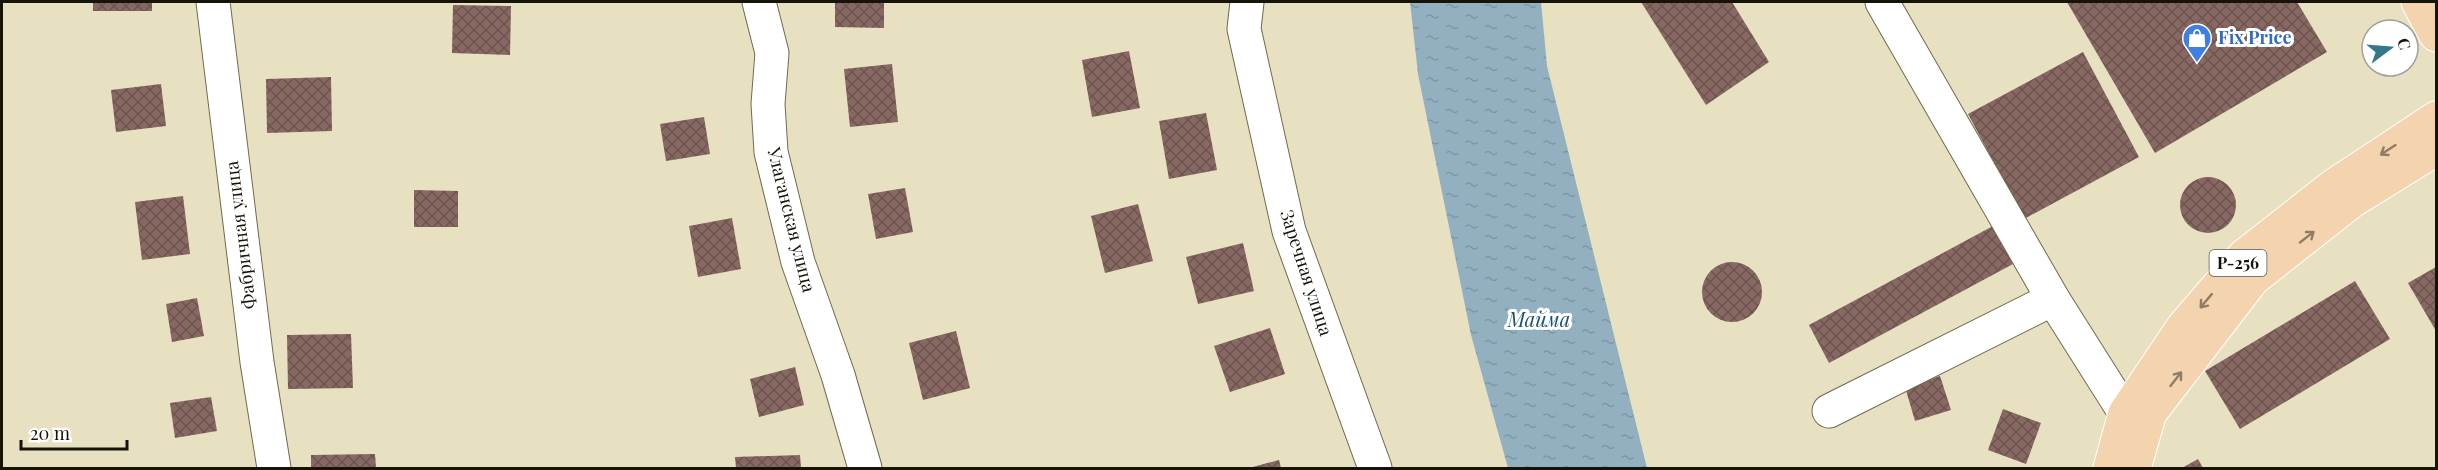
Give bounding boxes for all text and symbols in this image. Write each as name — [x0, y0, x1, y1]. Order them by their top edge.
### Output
north arrow — [2360, 18, 2420, 78]
shop icon: Fix Price — [2181, 22, 2213, 64]
place label: Fix Price — [2218, 25, 2292, 49]
text: С — [2393, 35, 2417, 52]
street label: Улаганская улица — [762, 144, 822, 295]
one-way arrow — [2379, 144, 2396, 157]
street label: Фабричная улица — [219, 160, 261, 311]
street label: Заречная улица — [1275, 207, 1339, 339]
one-way arrow — [2299, 230, 2315, 243]
road number: Р-256 — [2210, 250, 2266, 276]
one-way arrow — [2199, 293, 2213, 308]
water label: Майма — [1507, 305, 1570, 332]
one-way arrow — [2169, 371, 2182, 387]
scale bar — [21, 413, 128, 451]
text: 20 m — [30, 421, 70, 445]

